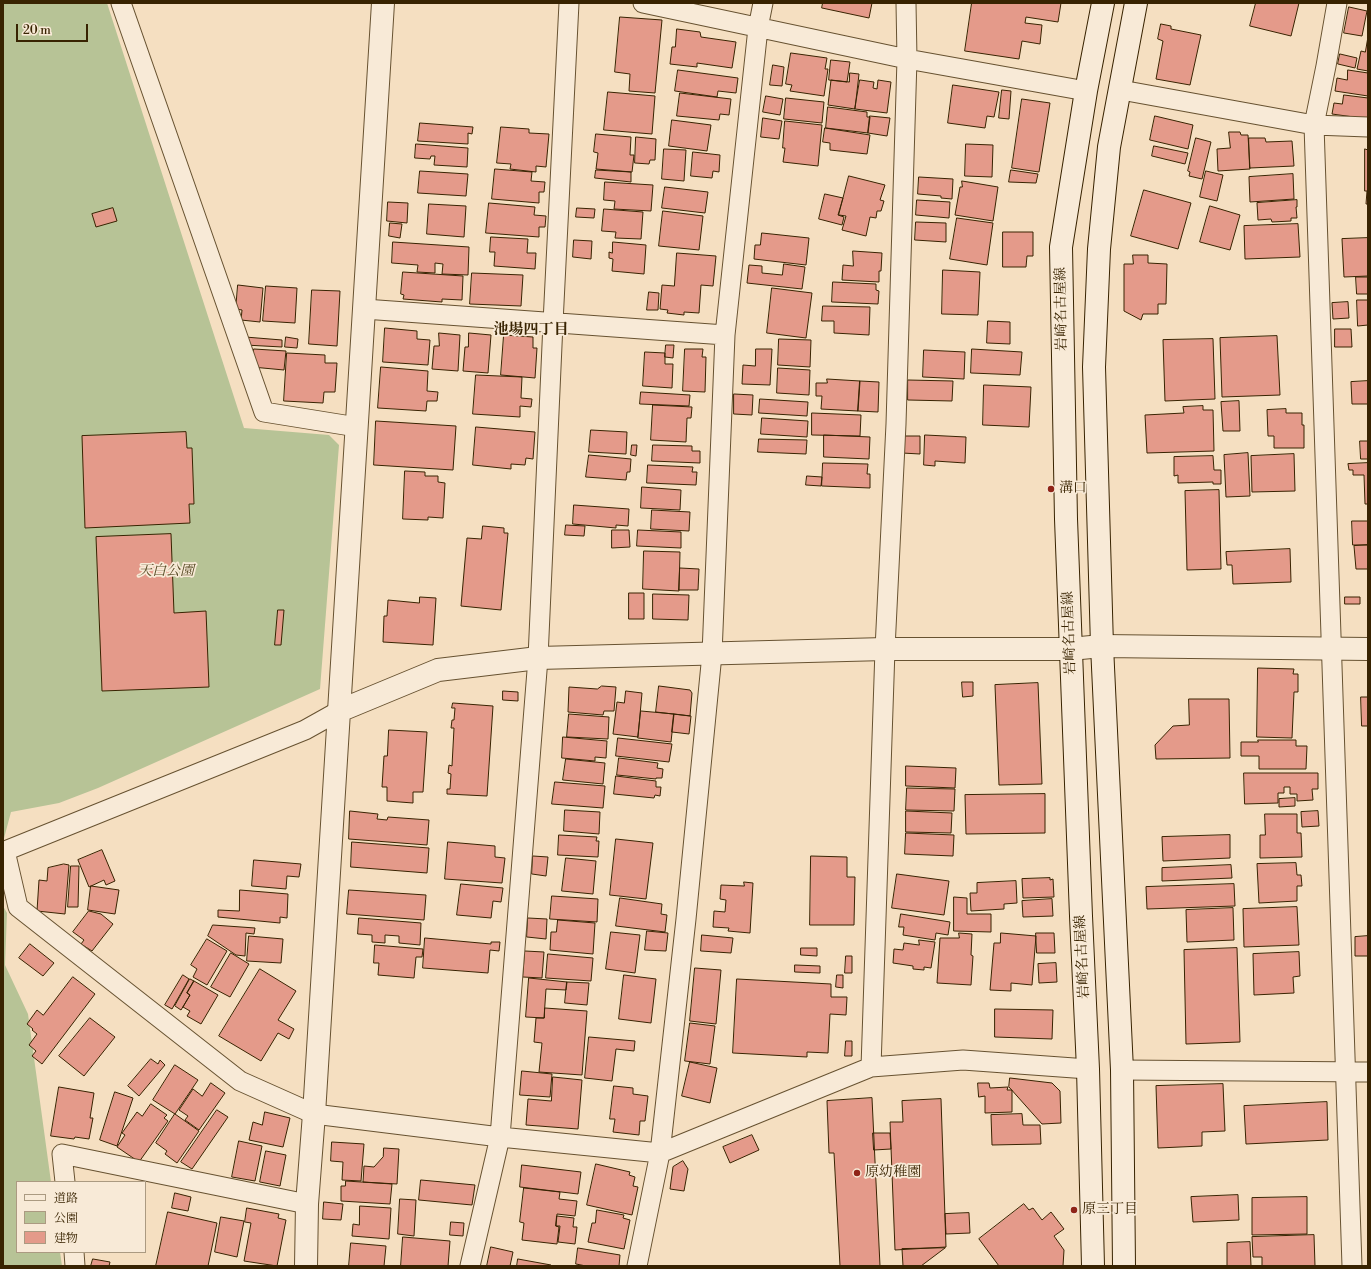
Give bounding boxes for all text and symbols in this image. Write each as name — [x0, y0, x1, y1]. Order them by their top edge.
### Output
scale bar — [18, 16, 90, 42]
text: 20 m — [23, 23, 51, 38]
street label: 岩崎名古屋線 — [1053, 267, 1071, 351]
district label: 池場四丁目 — [494, 321, 568, 339]
place label: 溝口 — [1059, 481, 1087, 497]
marker: 溝口 — [1046, 484, 1056, 494]
park label: 天白公園 — [138, 564, 194, 580]
street label: 岩崎名古屋線 — [1060, 591, 1080, 675]
street label: 岩崎名古屋線 — [1072, 915, 1094, 999]
place label: 原幼稚園 — [865, 1165, 921, 1181]
marker: 原幼稚園 — [852, 1168, 862, 1178]
legend — [16, 1181, 146, 1253]
text: 道路 — [54, 1191, 78, 1206]
place label: 原三丁目 — [1082, 1202, 1138, 1218]
marker: 原三丁目 — [1069, 1205, 1079, 1215]
text: 公園 — [54, 1211, 78, 1226]
text: 建物 — [54, 1231, 78, 1246]

